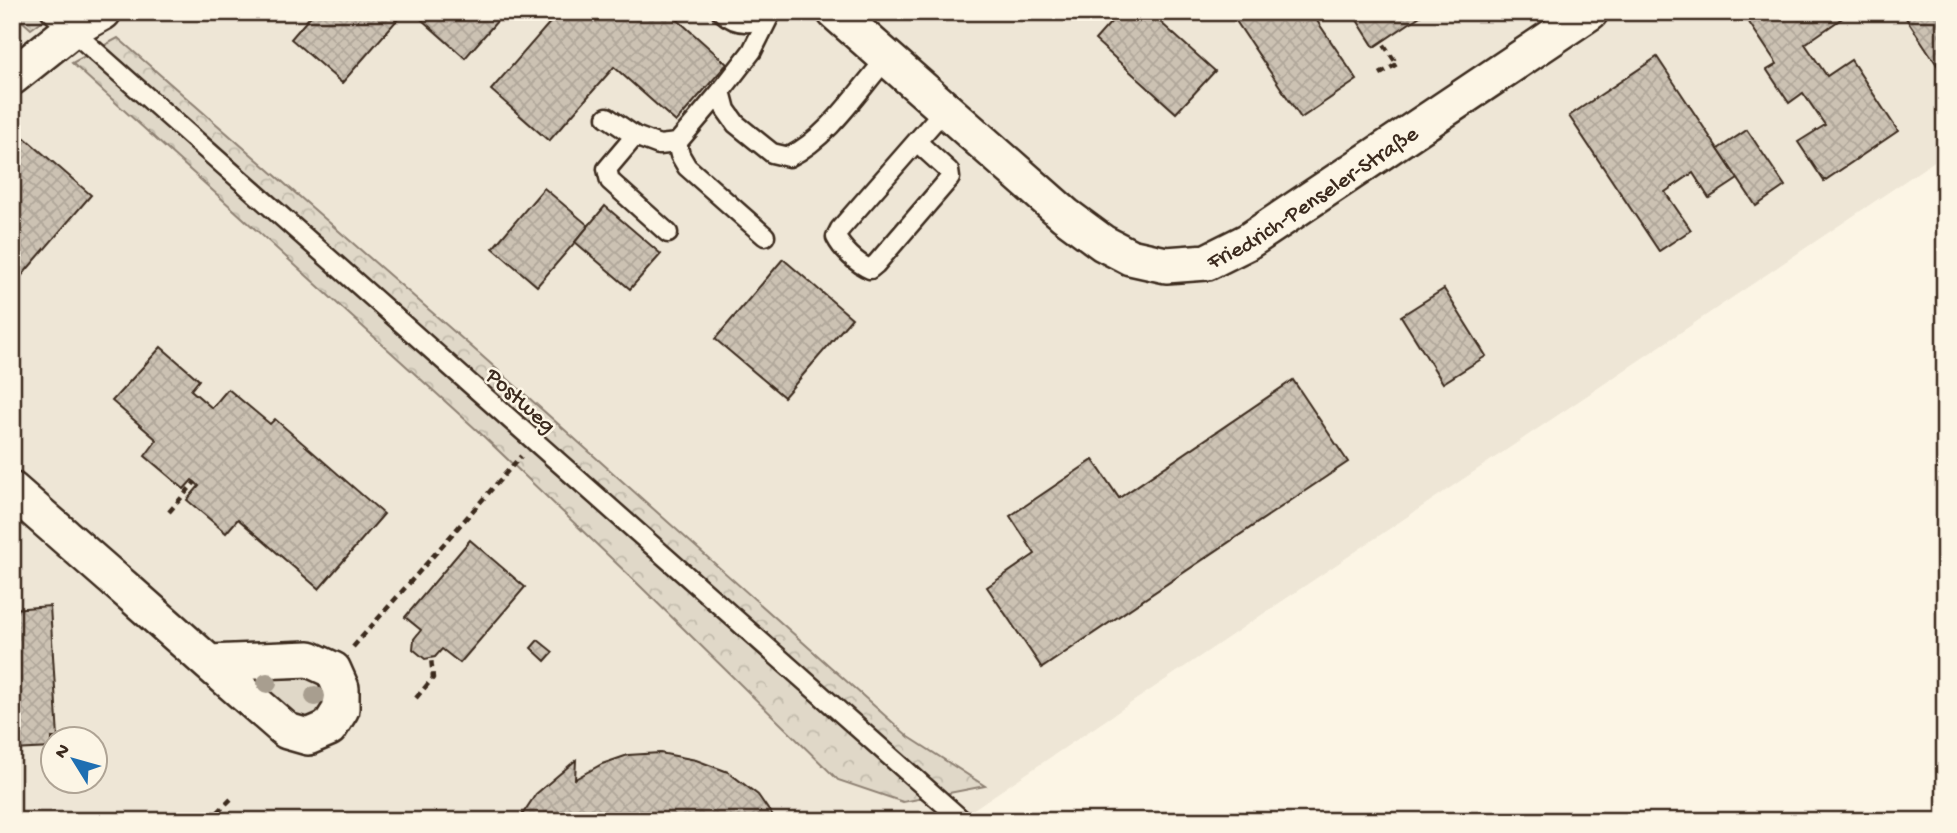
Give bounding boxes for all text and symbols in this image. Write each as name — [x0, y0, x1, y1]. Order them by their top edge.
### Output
street label: Friedrich-Penseler-Straße — [1202, 121, 1425, 277]
street label: Postweg — [478, 362, 560, 440]
north arrow — [38, 724, 108, 794]
text: N — [50, 740, 76, 764]

